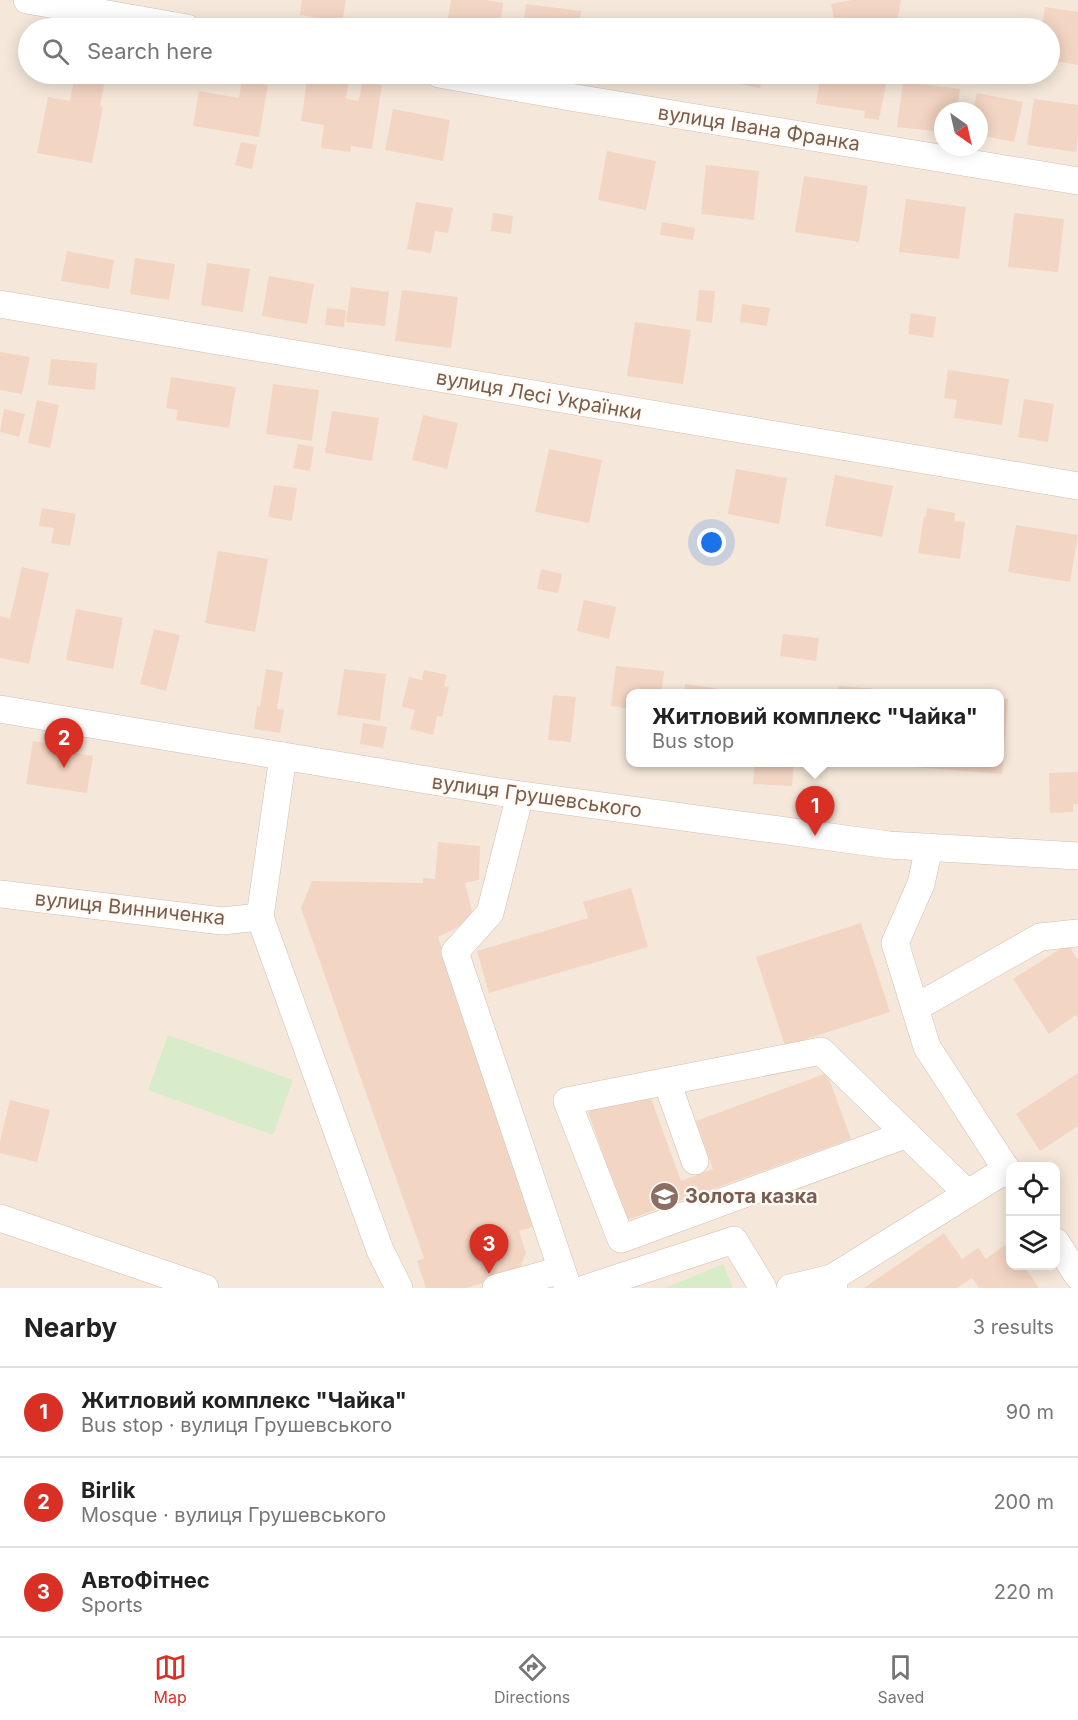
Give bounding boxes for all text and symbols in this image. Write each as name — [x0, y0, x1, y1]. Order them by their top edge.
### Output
search box — [18, 18, 1060, 84]
icon: search — [39, 35, 72, 68]
text: Search here — [87, 38, 213, 64]
street label: вулиця Івана Франка — [656, 100, 862, 156]
north arrow — [934, 102, 988, 156]
street label: вулиця Лесі Українки — [434, 365, 644, 425]
your location — [697, 528, 726, 557]
popup — [626, 689, 1004, 767]
text: Житловий комплекс "Чайка" — [652, 703, 978, 729]
pin: 2 — [44, 718, 84, 768]
text: Bus stop — [652, 729, 734, 753]
street label: вулиця Грушевського — [430, 769, 644, 823]
pin: 1 — [796, 786, 834, 836]
street label: вулиця Винниченка — [34, 886, 226, 930]
map controls — [1006, 1162, 1060, 1270]
button: locate — [1006, 1162, 1060, 1216]
school or university icon: Золота казка — [648, 1180, 680, 1212]
place label: Золота казка — [685, 1184, 818, 1208]
button: layers — [1006, 1216, 1060, 1270]
pin: 3 — [470, 1224, 508, 1274]
text: Nearby — [24, 1312, 117, 1343]
text: 3 results — [973, 1315, 1054, 1339]
text: Житловий комплекс "Чайка" — [81, 1387, 407, 1413]
text: 1 — [39, 1400, 48, 1424]
text: 90 m — [1006, 1400, 1054, 1424]
text: Bus stop · вулиця Грушевського — [81, 1413, 392, 1437]
text: Birlik — [81, 1477, 136, 1503]
text: 2 — [37, 1490, 50, 1514]
text: 200 m — [993, 1490, 1054, 1514]
text: Mosque · вулиця Грушевського — [81, 1503, 386, 1527]
text: АвтоФітнес — [81, 1567, 210, 1593]
text: 3 — [37, 1580, 50, 1604]
text: 220 m — [994, 1580, 1054, 1604]
text: Sports — [81, 1593, 143, 1617]
tab: Map — [154, 1651, 187, 1707]
tab: Directions — [494, 1651, 570, 1707]
tab: Saved — [878, 1651, 924, 1707]

